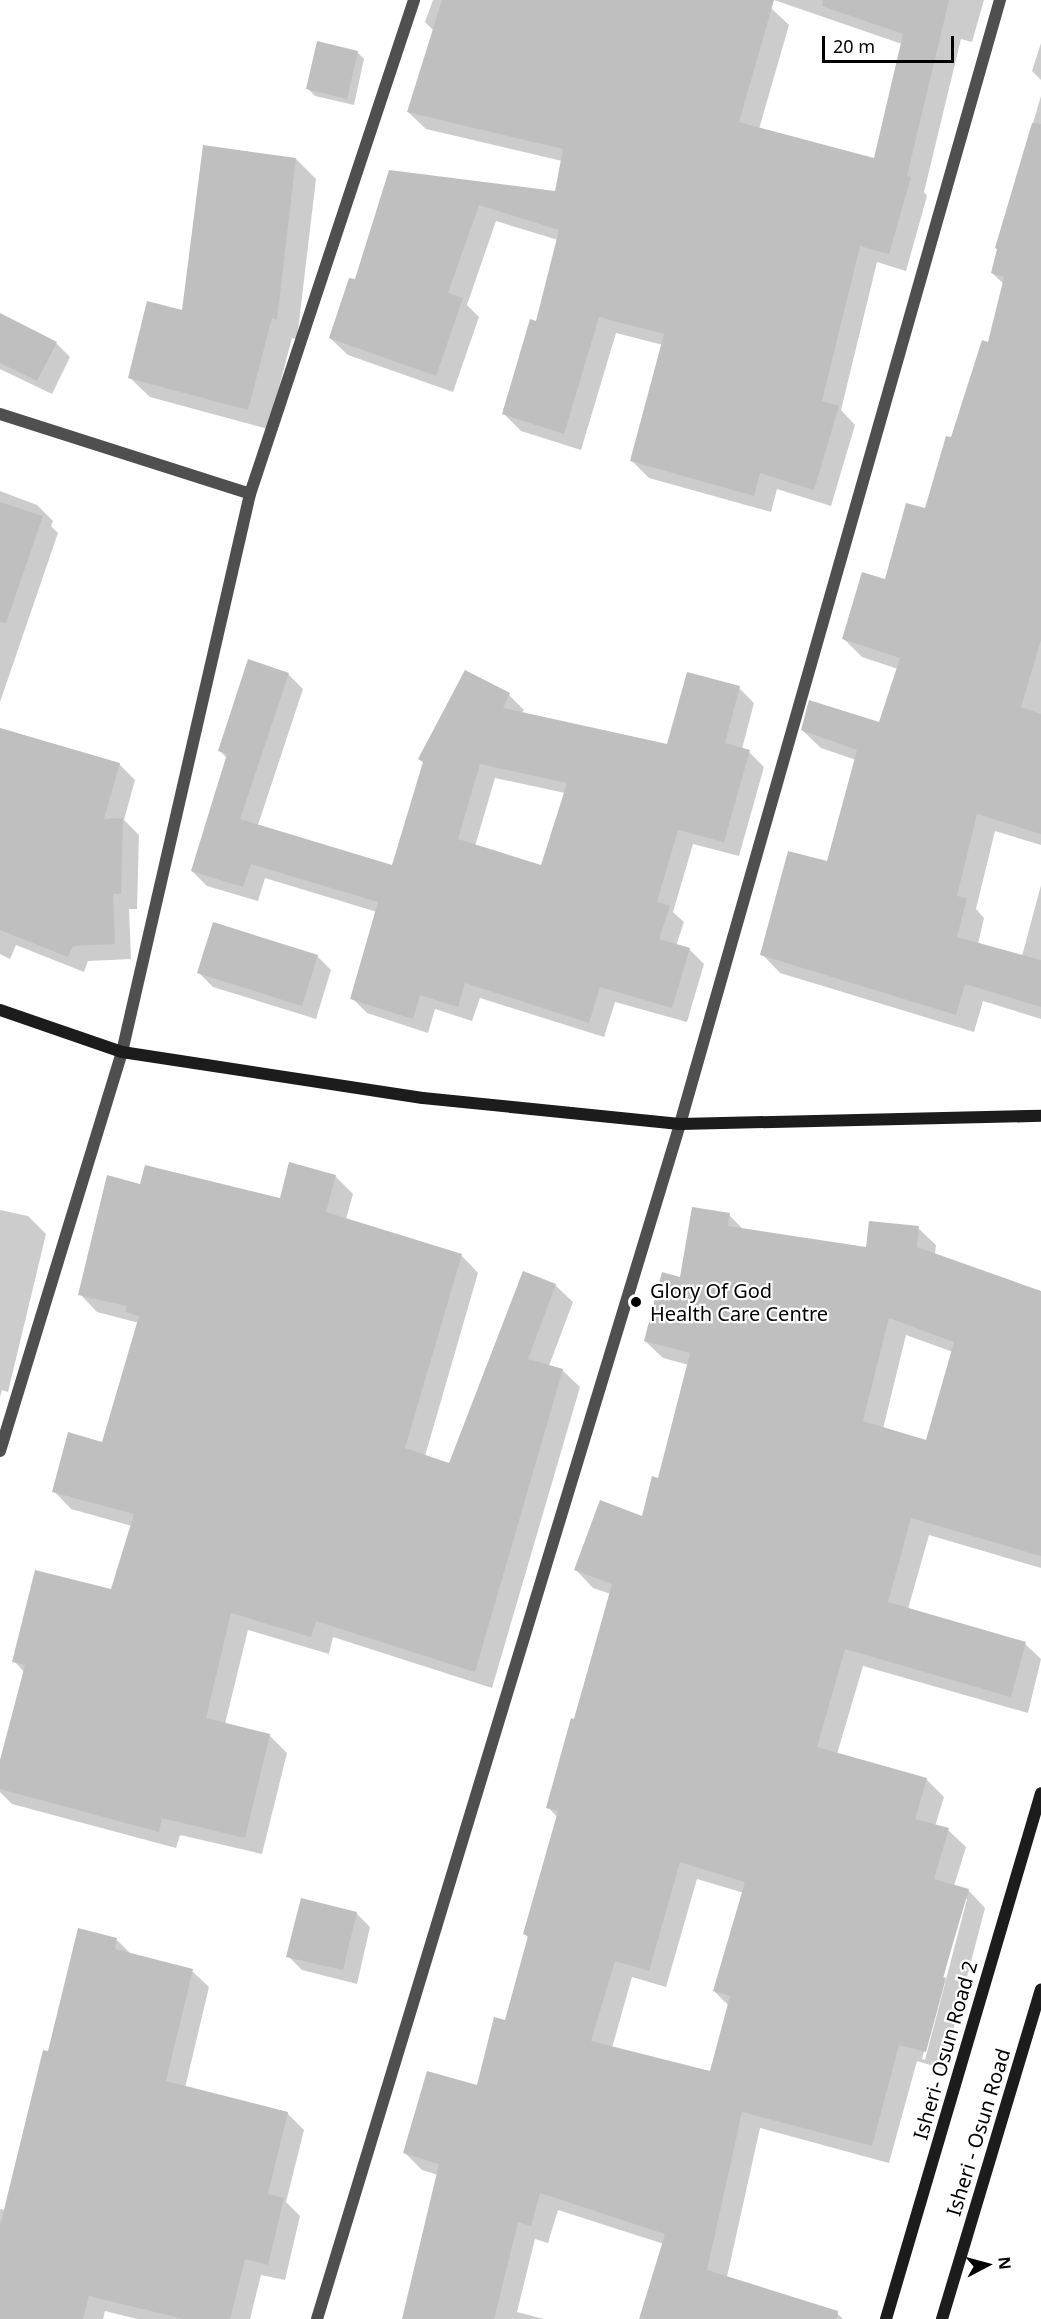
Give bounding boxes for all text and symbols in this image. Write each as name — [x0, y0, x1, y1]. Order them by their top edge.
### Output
scale bar — [825, 24, 957, 62]
text: 20 m — [833, 34, 875, 58]
place label: Glory Of God Health Care Centre — [650, 1278, 828, 1325]
marker: Glory Of God Health Care Centre — [627, 1293, 645, 1311]
street label: Isheri- Osun Road 2 — [908, 1958, 982, 2142]
street label: Isheri - Osun Road — [941, 2046, 1015, 2218]
north arrow — [957, 2235, 1017, 2295]
text: N — [993, 2255, 1017, 2271]

